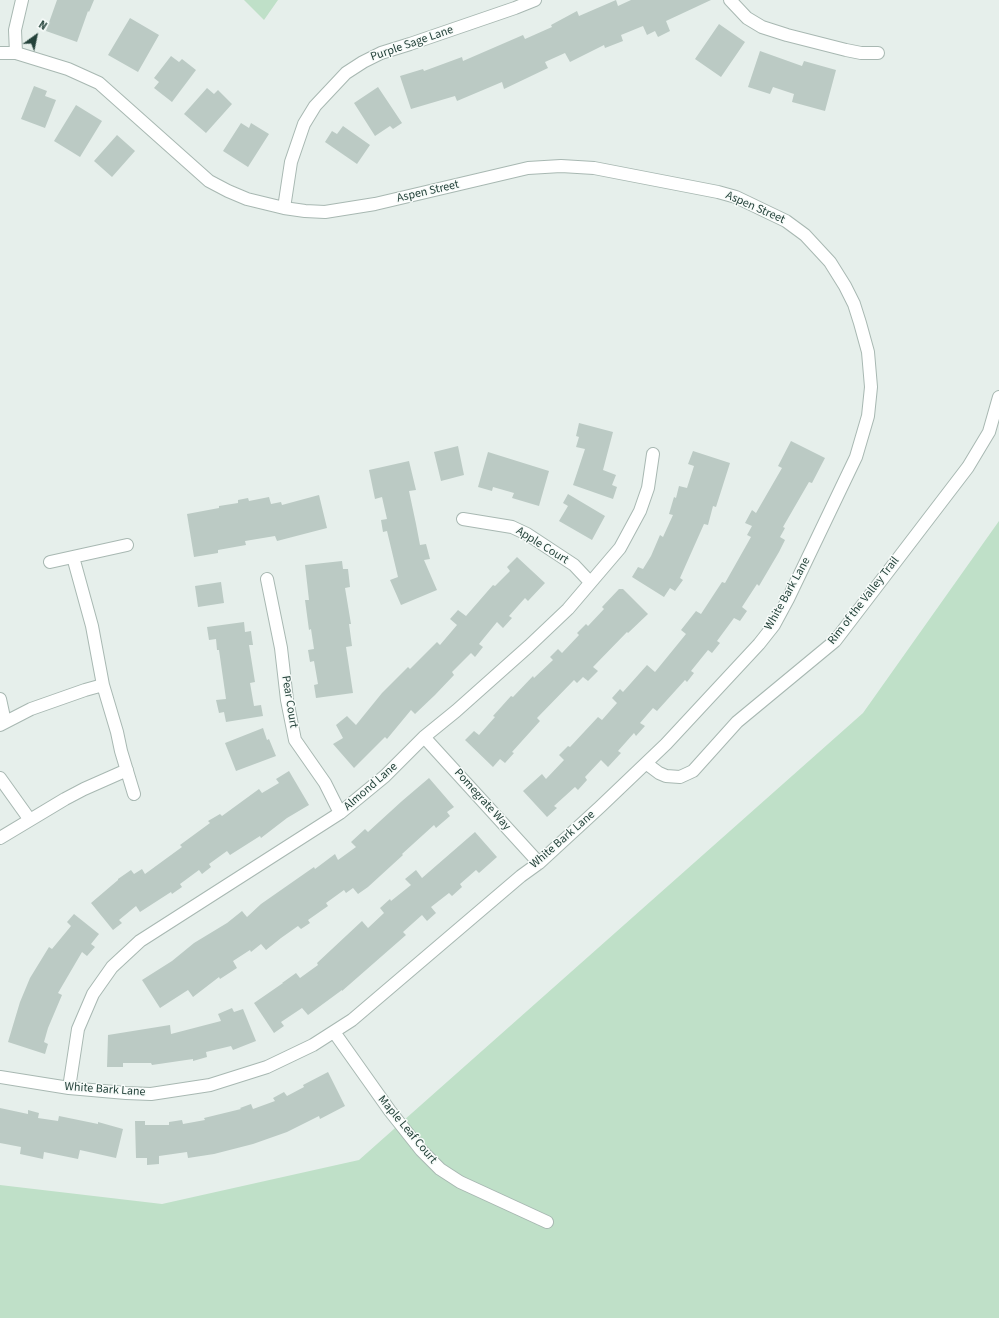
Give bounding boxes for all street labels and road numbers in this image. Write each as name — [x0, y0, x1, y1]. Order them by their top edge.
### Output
street label: Purple Sage Lane — [369, 23, 455, 65]
street label: Aspen Street — [395, 178, 461, 206]
street label: Aspen Street — [723, 189, 787, 227]
street label: Apple Court — [513, 524, 571, 568]
street label: Rim of the Valley Trail — [825, 554, 903, 648]
street label: White Bark Lane — [762, 555, 814, 633]
street label: Pear Court — [278, 675, 300, 729]
street label: Almond Lane — [341, 760, 401, 814]
street label: Pomegrate Way — [451, 766, 513, 834]
street label: White Bark Lane — [528, 808, 598, 872]
street label: White Bark Lane — [64, 1080, 146, 1100]
street label: Maple Leaf Court — [374, 1093, 440, 1167]

